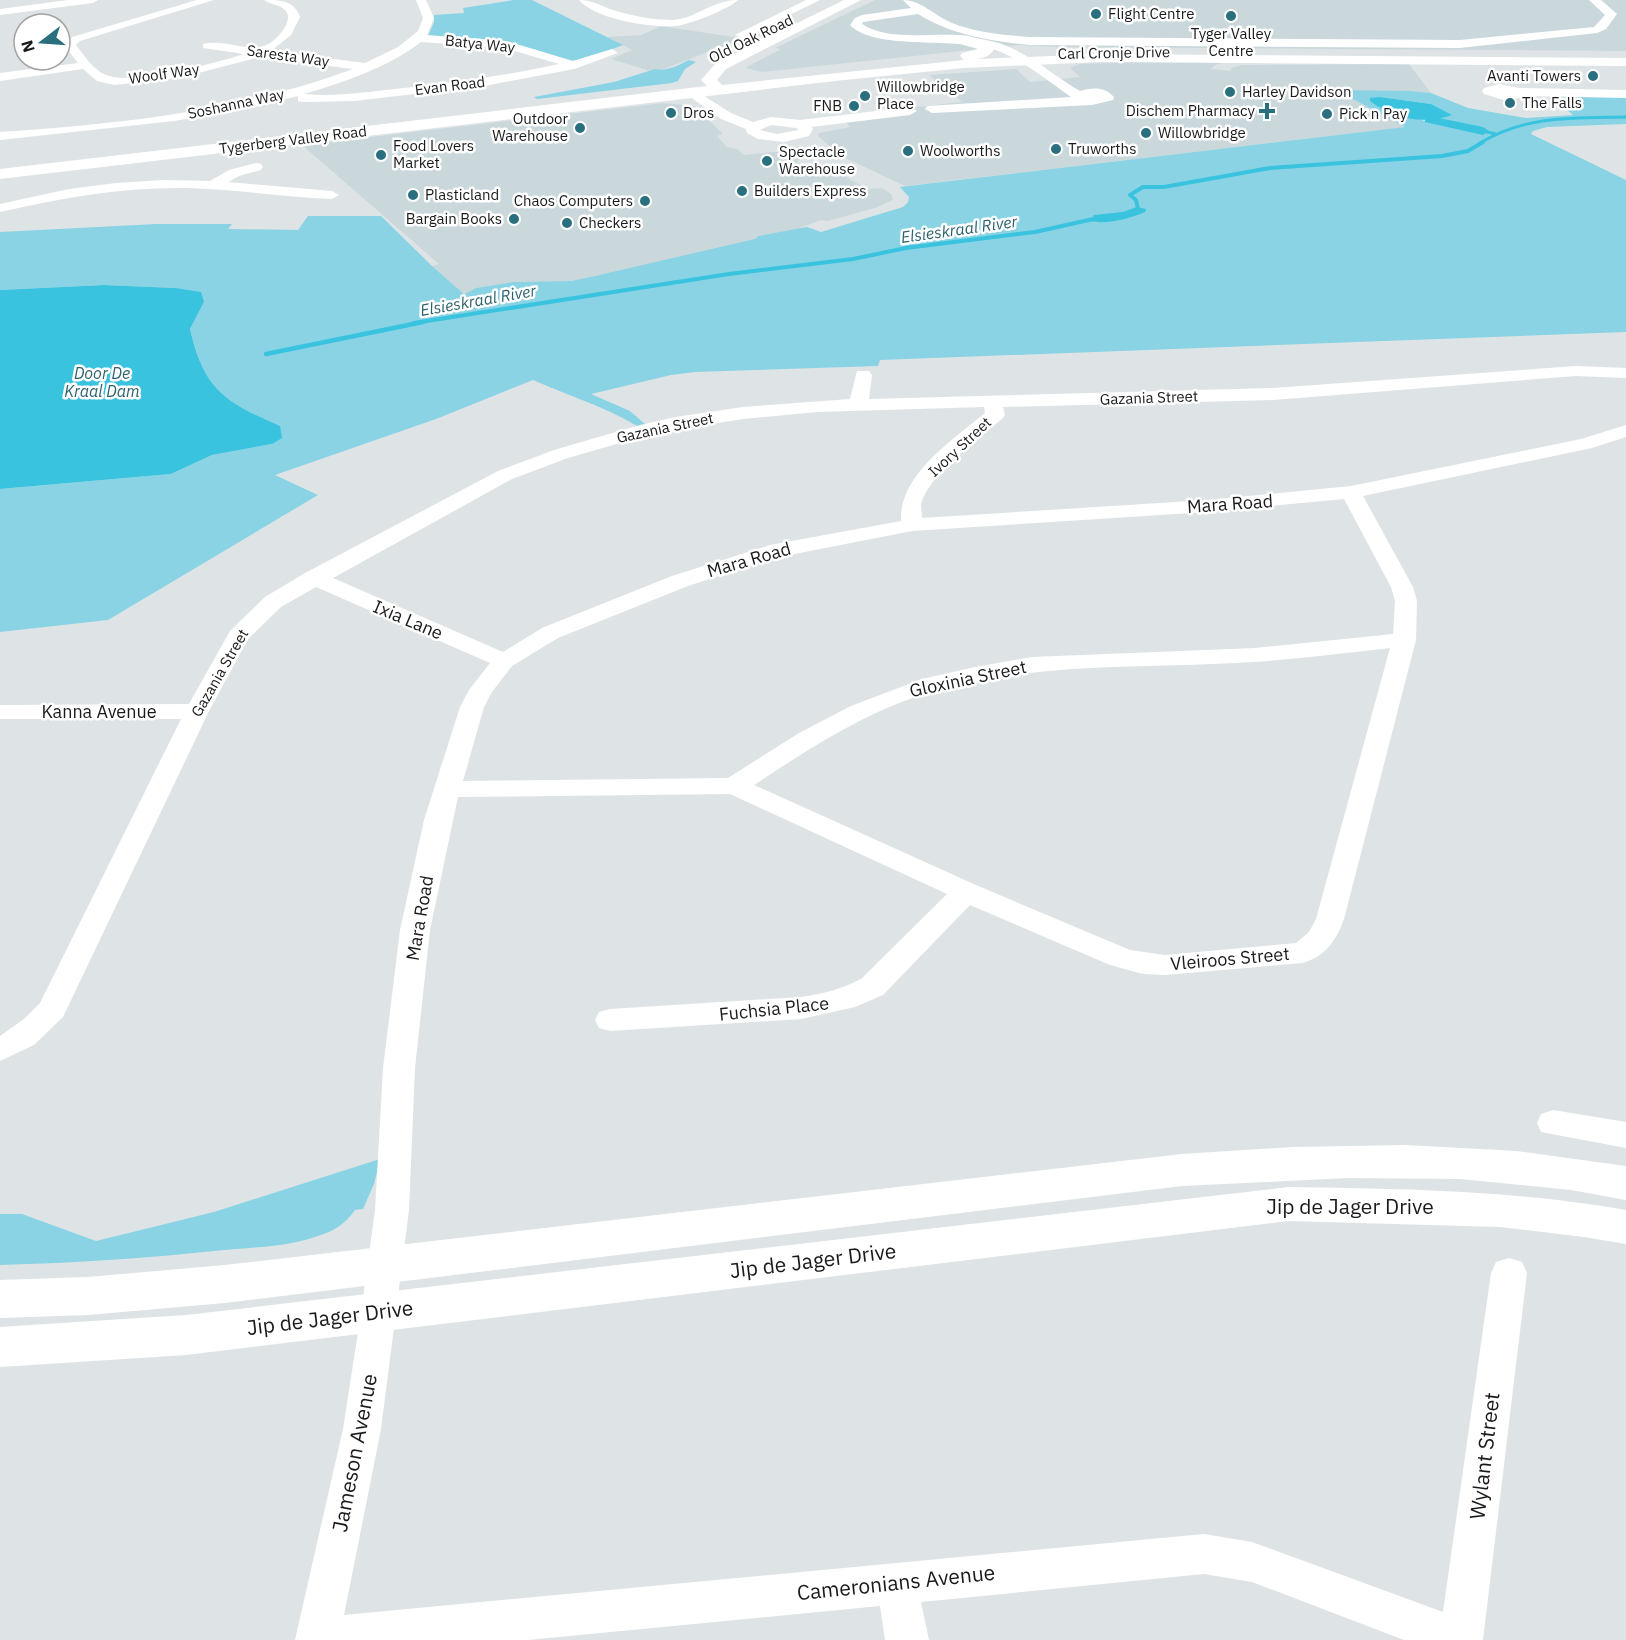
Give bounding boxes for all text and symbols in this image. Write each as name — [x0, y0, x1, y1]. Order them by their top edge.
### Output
place label: Flight Centre — [1108, 4, 1194, 23]
marker: Flight Centre — [1089, 7, 1103, 21]
marker: Tyger Valley Centre — [1224, 9, 1238, 23]
street label: Old Oak Road — [705, 10, 796, 67]
north arrow — [12, 12, 72, 72]
place label: Tyger Valley Centre — [1191, 24, 1272, 60]
street label: Batya Way — [444, 30, 517, 57]
text: N — [16, 38, 39, 55]
street label: Saresta Way — [246, 40, 331, 71]
street label: Carl Cronje Drive — [1058, 42, 1170, 63]
street label: Woolf Way — [127, 59, 201, 88]
place label: Avanti Towers — [1487, 66, 1581, 85]
marker: Avanti Towers — [1586, 69, 1600, 83]
street label: Evan Road — [414, 72, 486, 99]
place label: Willowbridge Place — [877, 77, 965, 113]
place label: Harley Davidson — [1242, 82, 1351, 101]
street label: Soshanna Way — [186, 84, 286, 123]
marker: Harley Davidson — [1223, 85, 1237, 99]
marker: Willowbridge Place — [858, 89, 872, 103]
place label: The Falls — [1522, 93, 1582, 112]
place label: FNB — [813, 96, 842, 115]
marker: The Falls — [1503, 96, 1517, 110]
marker: FNB — [847, 99, 861, 113]
place label: Dischem Pharmacy — [1126, 101, 1256, 120]
place label: Dros — [683, 103, 714, 122]
marker: Dischem Pharmacy — [1260, 104, 1274, 118]
place label: Pick n Pay — [1339, 104, 1408, 123]
marker: Dros — [664, 106, 678, 120]
marker: Pick n Pay — [1320, 107, 1334, 121]
place label: Outdoor Warehouse — [492, 109, 568, 145]
street label: Tygerberg Valley Road — [218, 121, 368, 158]
marker: Outdoor Warehouse — [573, 121, 587, 135]
place label: Willowbridge — [1158, 123, 1246, 142]
marker: Willowbridge — [1139, 126, 1153, 140]
place label: Food Lovers Market — [393, 136, 474, 172]
place label: Truworths — [1068, 139, 1136, 158]
place label: Woolworths — [920, 141, 1000, 160]
place label: Spectacle Warehouse — [779, 142, 855, 178]
marker: Truworths — [1049, 142, 1063, 156]
marker: Woolworths — [901, 144, 915, 158]
marker: Food Lovers Market — [374, 148, 388, 162]
marker: Spectacle Warehouse — [760, 154, 774, 168]
place label: Builders Express — [754, 181, 867, 200]
marker: Builders Express — [735, 184, 749, 198]
place label: Plasticland — [425, 185, 499, 204]
marker: Plasticland — [406, 188, 420, 202]
place label: Chaos Computers — [514, 191, 633, 210]
marker: Chaos Computers — [638, 194, 652, 208]
place label: Bargain Books — [406, 209, 502, 228]
water label: Elsieskraal River — [900, 211, 1020, 247]
marker: Bargain Books — [507, 212, 521, 226]
place label: Checkers — [579, 213, 641, 232]
marker: Checkers — [560, 216, 574, 230]
water label: Elsieskraal River — [419, 280, 539, 320]
water label: Door De Kraal Dam — [64, 363, 140, 401]
street label: Gazania Street — [1099, 386, 1198, 409]
street label: Gazania Street — [615, 408, 715, 447]
street label: Ivory Street — [924, 413, 995, 481]
street label: Mara Road — [1186, 489, 1274, 518]
street label: Mara Road — [704, 537, 793, 582]
street label: Ixia Lane — [370, 595, 447, 645]
street label: Gazania Street — [187, 625, 252, 720]
street label: Gloxinia Street — [907, 655, 1028, 702]
street label: Kanna Avenue — [41, 700, 157, 723]
street label: Mara Road — [401, 874, 438, 962]
street label: Vleiroos Street — [1170, 942, 1290, 975]
street label: Fuchsia Place — [718, 991, 830, 1026]
street label: Jip de Jager Drive — [1266, 1192, 1434, 1220]
street label: Jip de Jager Drive — [728, 1236, 898, 1284]
street label: Jip de Jager Drive — [245, 1293, 415, 1341]
street label: Jameson Avenue — [325, 1371, 383, 1534]
street label: Wylant Street — [1462, 1391, 1506, 1521]
street label: Cameronians Avenue — [795, 1558, 996, 1606]

